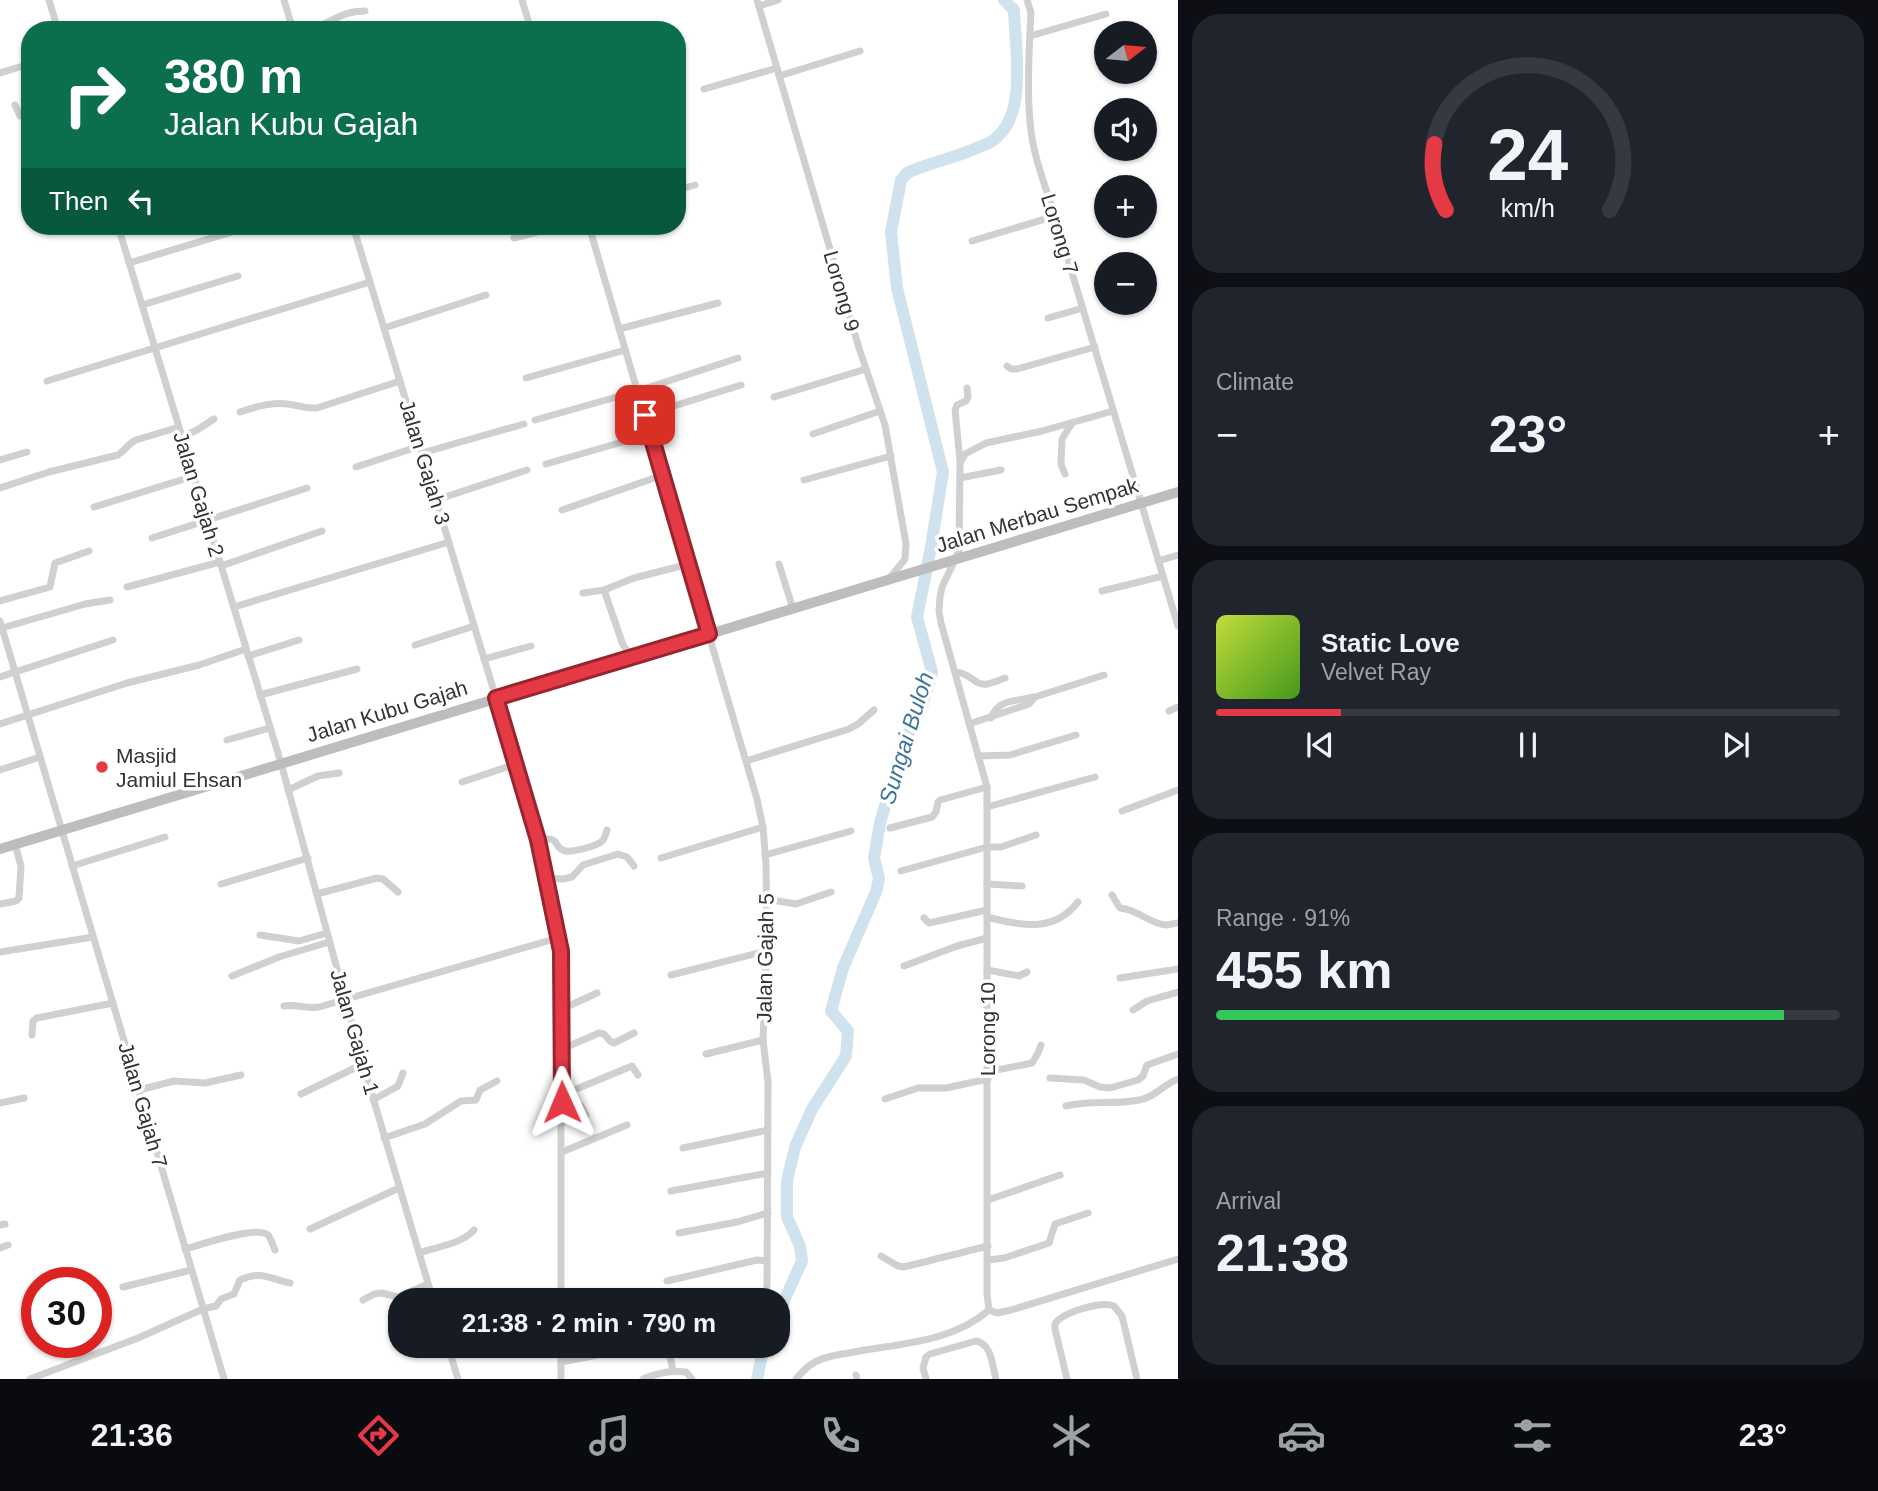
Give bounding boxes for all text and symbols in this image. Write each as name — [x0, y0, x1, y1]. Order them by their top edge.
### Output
north arrow — [1094, 21, 1157, 84]
map controls — [1094, 21, 1157, 315]
icon: right — [49, 49, 140, 140]
text: 380 m — [164, 49, 303, 103]
button: sound — [1094, 98, 1157, 161]
text: Jalan Kubu Gajah — [164, 106, 418, 142]
text: 24 — [1488, 114, 1569, 195]
button: + — [1094, 175, 1157, 238]
icon: left — [122, 182, 160, 220]
text: Then — [49, 186, 108, 216]
street label: Lorong 7 — [1037, 191, 1083, 277]
text: km/h — [1501, 193, 1555, 221]
street label: Lorong 9 — [820, 248, 864, 334]
button: − — [1094, 252, 1157, 315]
text: Climate — [1216, 369, 1294, 395]
pin — [615, 385, 675, 445]
icon: arrive — [626, 396, 664, 434]
street label: Jalan Gajah 3 — [395, 397, 455, 527]
text: 23° — [1489, 405, 1567, 463]
text: − — [1216, 414, 1238, 456]
text: + — [1818, 414, 1840, 456]
street label: Jalan Gajah 2 — [169, 429, 229, 559]
street label: Jalan Merbau Sempak — [933, 473, 1141, 557]
text: Static Love — [1321, 628, 1460, 658]
text: Velvet Ray — [1321, 659, 1431, 685]
water label: Sungai Buloh — [874, 669, 938, 807]
street label: Jalan Kubu Gajah — [304, 676, 470, 746]
icon: previous — [1301, 726, 1339, 764]
icon: pause — [1509, 726, 1547, 764]
icon: next — [1717, 726, 1755, 764]
place label: Masjid Jamiul Ehsan — [116, 744, 242, 791]
marker: Masjid Jamiul Ehsan — [94, 759, 110, 775]
street label: Jalan Gajah 5 — [752, 893, 778, 1023]
text: Range · 91% — [1216, 905, 1350, 931]
text: 455 km — [1216, 941, 1392, 999]
street label: Jalan Gajah 1 — [326, 967, 384, 1097]
street label: Lorong 10 — [976, 982, 999, 1076]
street label: Jalan Gajah 7 — [114, 1040, 172, 1170]
position arrow — [525, 1065, 599, 1139]
text: Arrival — [1216, 1188, 1281, 1214]
text: 21:38 — [1216, 1224, 1349, 1282]
speed limit sign: 30 — [21, 1267, 112, 1358]
text: 21:38 · 2 min · 790 m — [462, 1308, 716, 1338]
icon: directions — [354, 1411, 403, 1460]
icon: music — [585, 1411, 634, 1460]
icon: phone — [816, 1411, 865, 1460]
icon: climate — [1047, 1411, 1096, 1460]
icon: car — [1277, 1411, 1326, 1460]
icon: filters — [1508, 1411, 1557, 1460]
text: 21:36 — [91, 1417, 173, 1453]
text: 23° — [1739, 1417, 1787, 1453]

